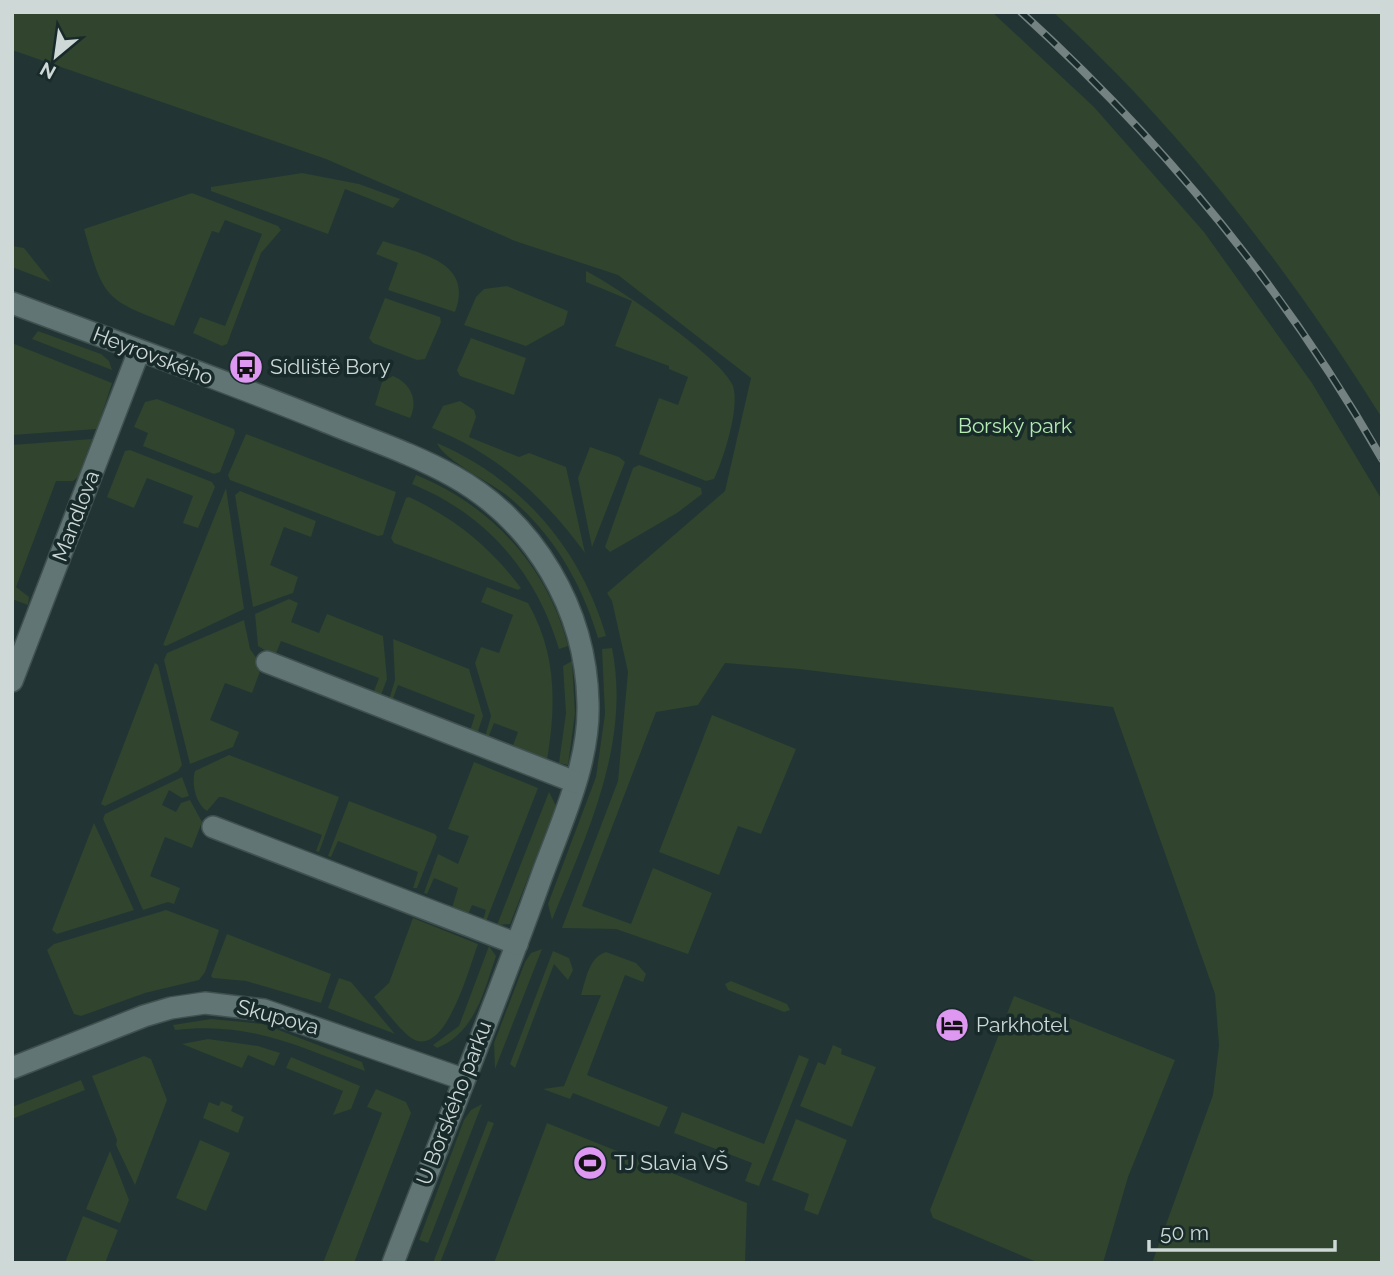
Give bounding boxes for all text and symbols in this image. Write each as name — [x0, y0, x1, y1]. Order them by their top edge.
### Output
north arrow — [21, 21, 91, 91]
text: N — [36, 58, 59, 84]
street label: Heyrovského — [90, 321, 217, 390]
bus stop icon: Sídliště Bory — [227, 348, 265, 386]
place label: Sídliště Bory — [270, 354, 391, 379]
park label: Borský park — [958, 413, 1072, 438]
street label: Mandlova — [47, 467, 104, 565]
street label: Skupova — [234, 994, 322, 1039]
hotel icon: Parkhotel — [933, 1006, 971, 1044]
place label: Parkhotel — [976, 1012, 1069, 1037]
street label: U Borského parku — [411, 1017, 496, 1188]
sports icon: TJ Slavia VŠ — [571, 1144, 609, 1182]
place label: TJ Slavia VŠ — [614, 1150, 729, 1175]
scale bar — [1149, 1208, 1334, 1252]
text: 50 m — [1160, 1220, 1209, 1245]

